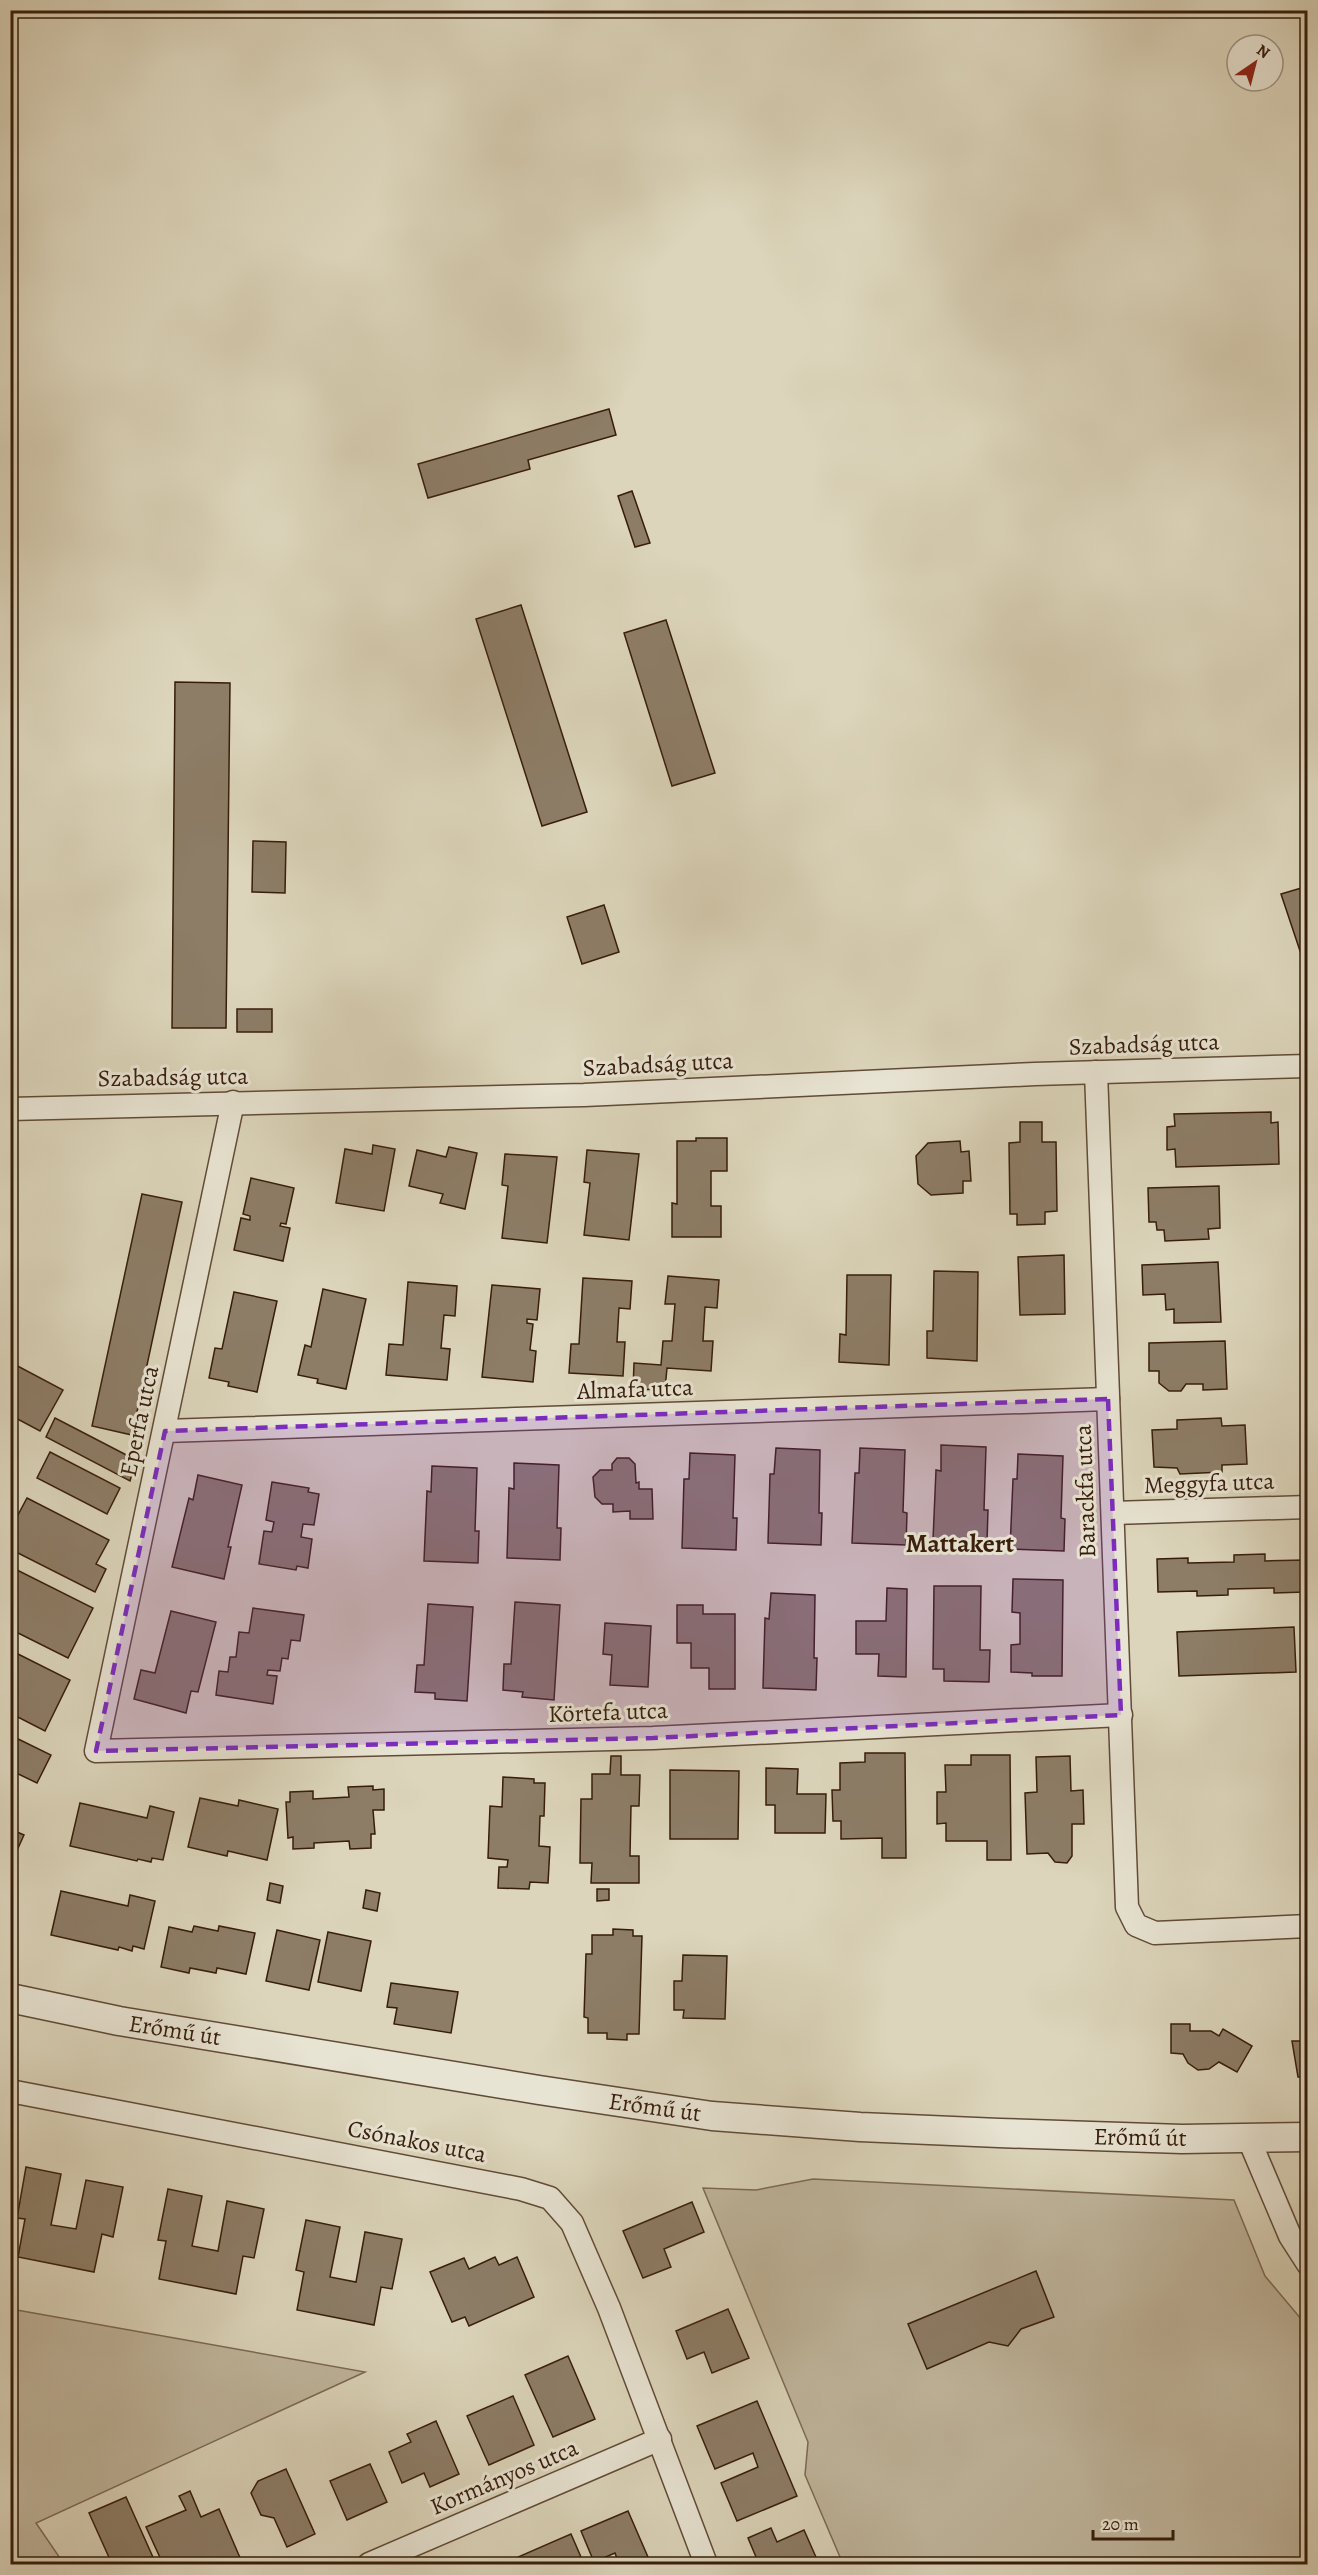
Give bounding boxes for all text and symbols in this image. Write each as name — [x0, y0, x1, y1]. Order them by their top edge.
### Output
north arrow — [1225, 33, 1285, 93]
text: N — [1252, 39, 1274, 64]
street label: Szabadság utca — [1068, 1025, 1221, 1063]
street label: Szabadság utca — [582, 1044, 735, 1084]
street label: Szabadság utca — [97, 1060, 250, 1094]
street label: Eperfa utca — [112, 1362, 167, 1479]
street label: Almafa utca — [575, 1371, 694, 1407]
street label: Barackfa utca — [1067, 1423, 1103, 1558]
street label: Meggyfa utca — [1143, 1465, 1276, 1501]
district label: Mattakert — [906, 1526, 1015, 1561]
street label: Körtefa utca — [548, 1694, 669, 1730]
street label: Erőmű út — [127, 2007, 223, 2053]
street label: Erőmű út — [607, 2085, 703, 2129]
street label: Csónakos utca — [345, 2112, 490, 2170]
street label: Erőmű út — [1093, 2120, 1187, 2154]
street label: Kormányos utca — [425, 2431, 584, 2523]
scale bar — [1093, 2503, 1172, 2541]
text: 20 m — [1102, 2512, 1139, 2536]

